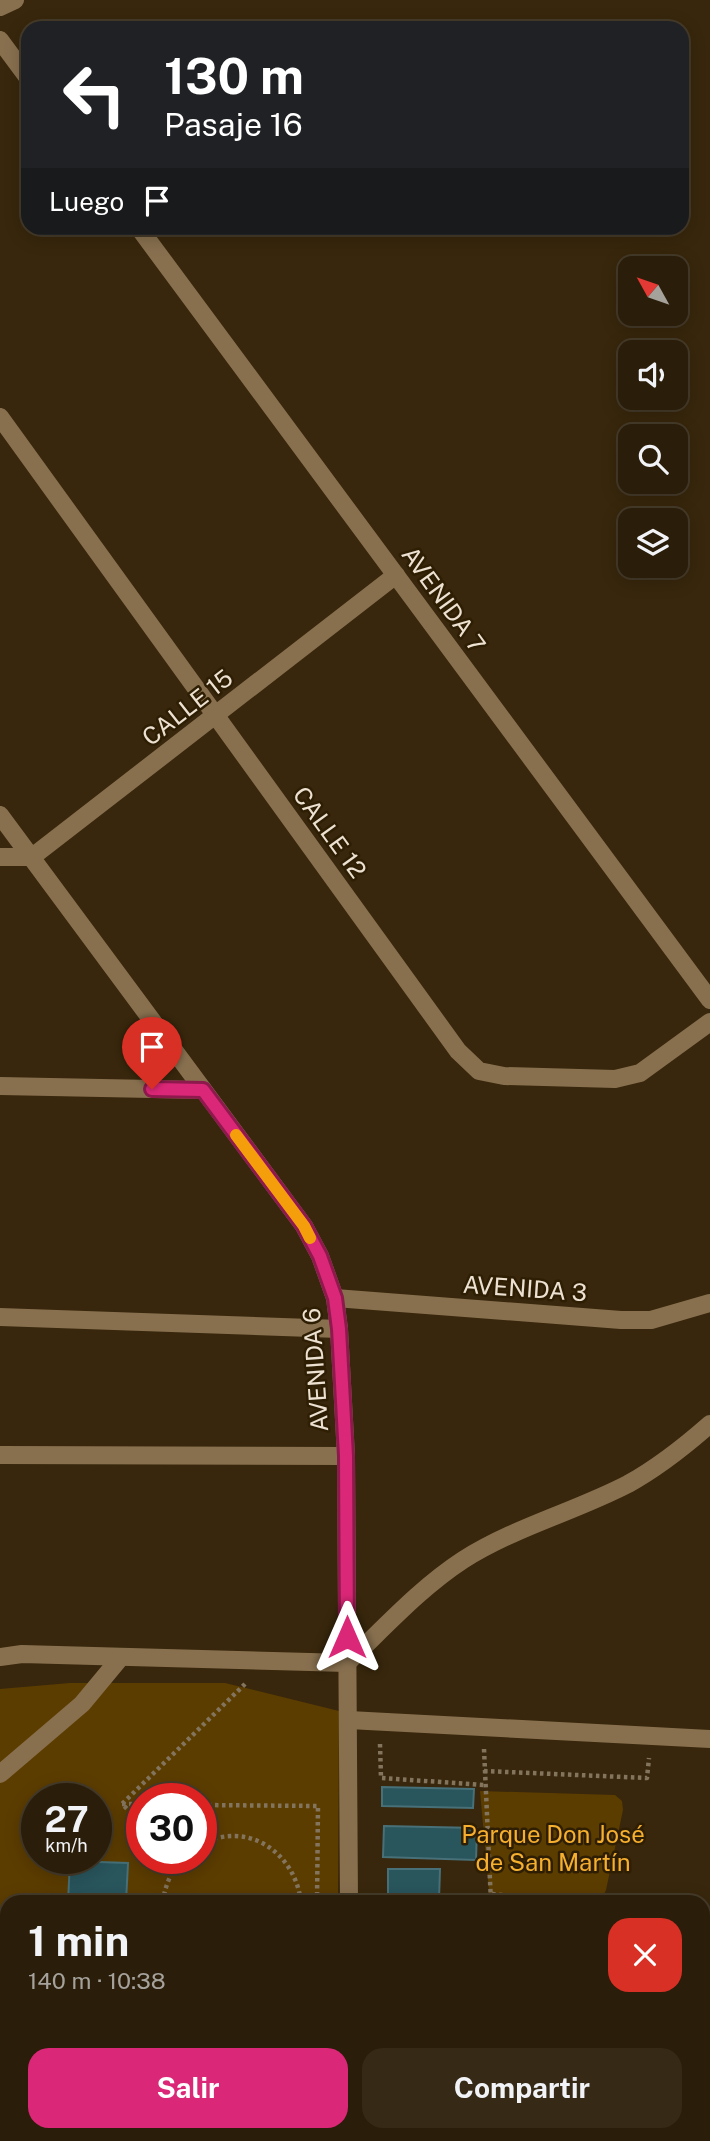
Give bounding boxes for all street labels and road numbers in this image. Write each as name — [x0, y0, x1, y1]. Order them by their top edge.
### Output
street label: AVENIDA 7 — [396, 541, 492, 657]
street label: CALLE 15 — [136, 663, 238, 751]
street label: CALLE 12 — [288, 781, 372, 883]
street label: AVENIDA 3 — [462, 1270, 588, 1306]
street label: AVENIDA 6 — [297, 1307, 333, 1433]

